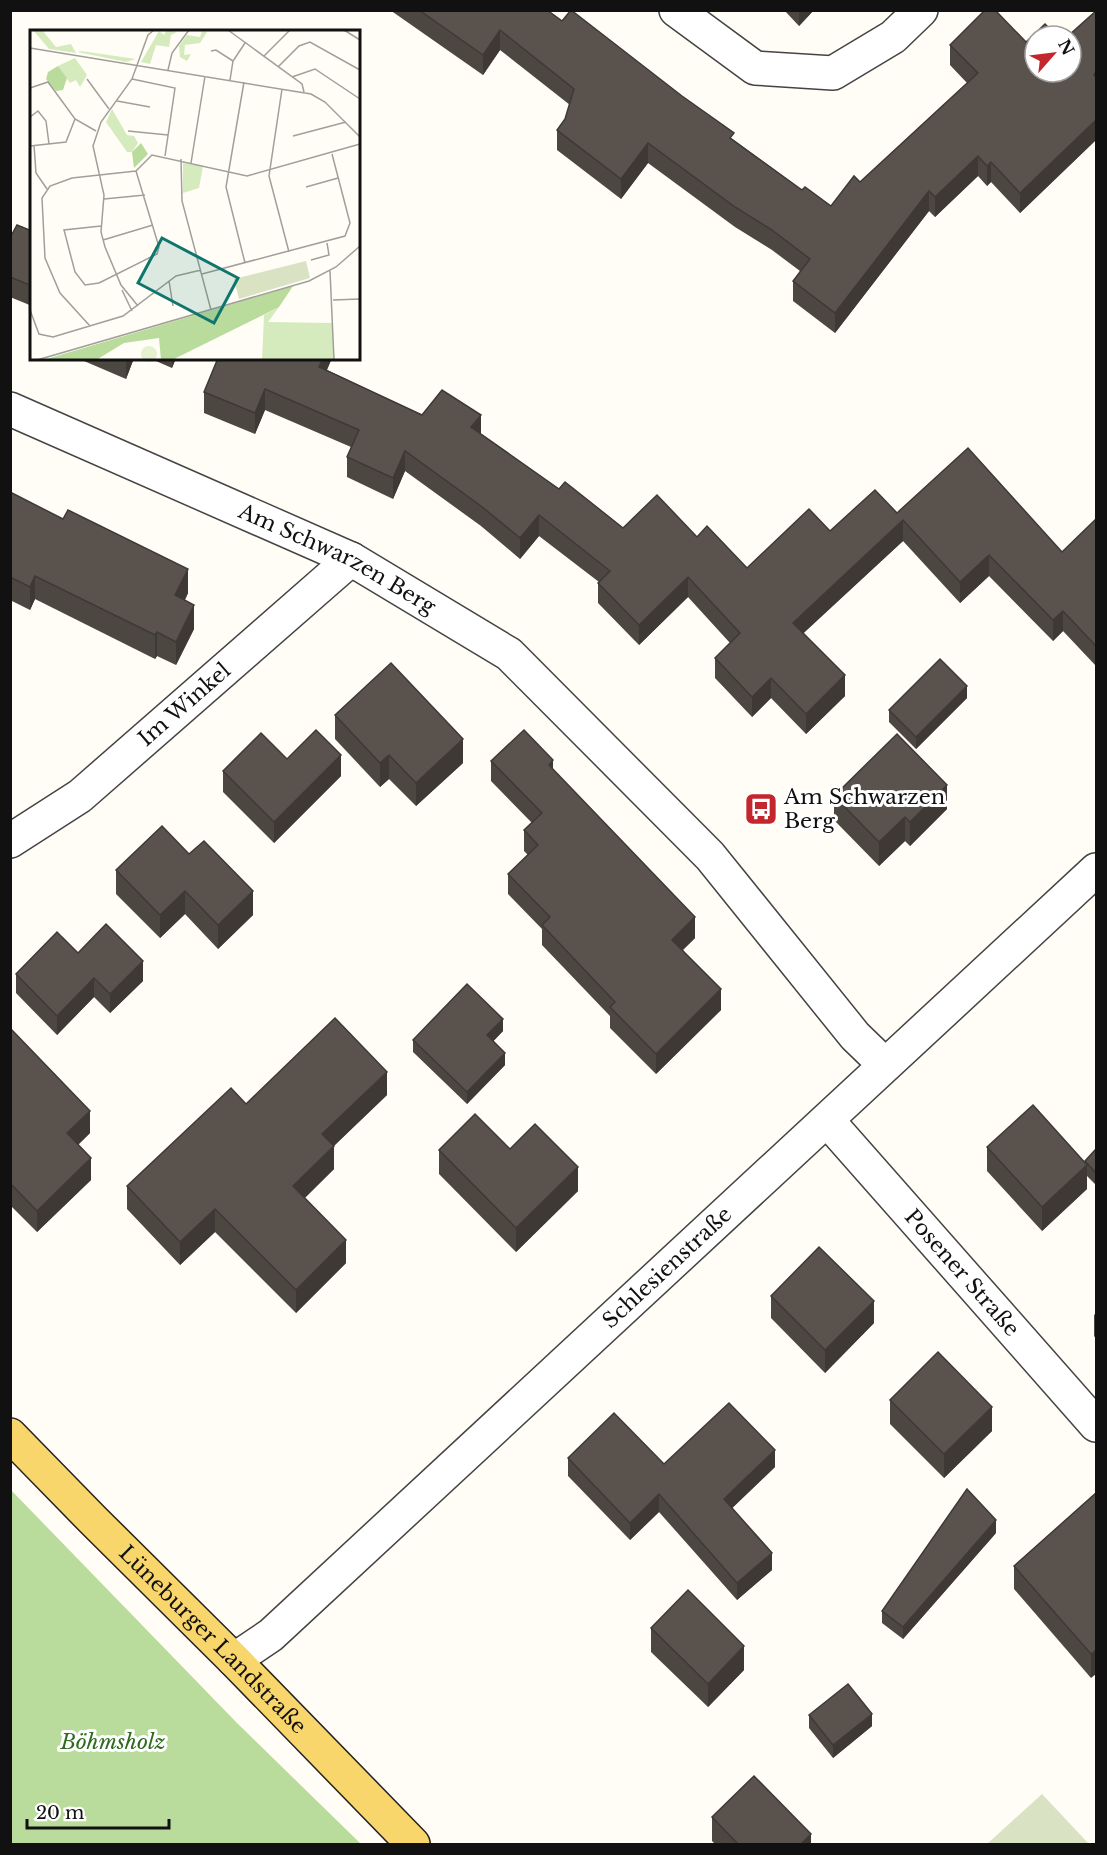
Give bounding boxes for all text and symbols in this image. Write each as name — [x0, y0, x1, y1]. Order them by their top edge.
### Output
north arrow — [1023, 24, 1083, 84]
inset map — [30, 30, 360, 360]
text: N — [1054, 36, 1079, 58]
street label: Am Schwarzen Berg — [234, 498, 441, 620]
street label: Im Winkel — [133, 657, 236, 752]
place label: Am Schwarzen Berg — [783, 784, 945, 834]
bus stop icon: Am Schwarzen Berg — [743, 791, 779, 827]
street label: Schlesienstraße — [597, 1201, 737, 1334]
street label: Posener Straße — [899, 1204, 1025, 1342]
street label: Lüneburger Landstraße — [113, 1540, 312, 1739]
park label: Böhmsholz — [60, 1729, 166, 1755]
scale bar — [27, 1792, 170, 1830]
text: 20 m — [36, 1802, 84, 1824]

